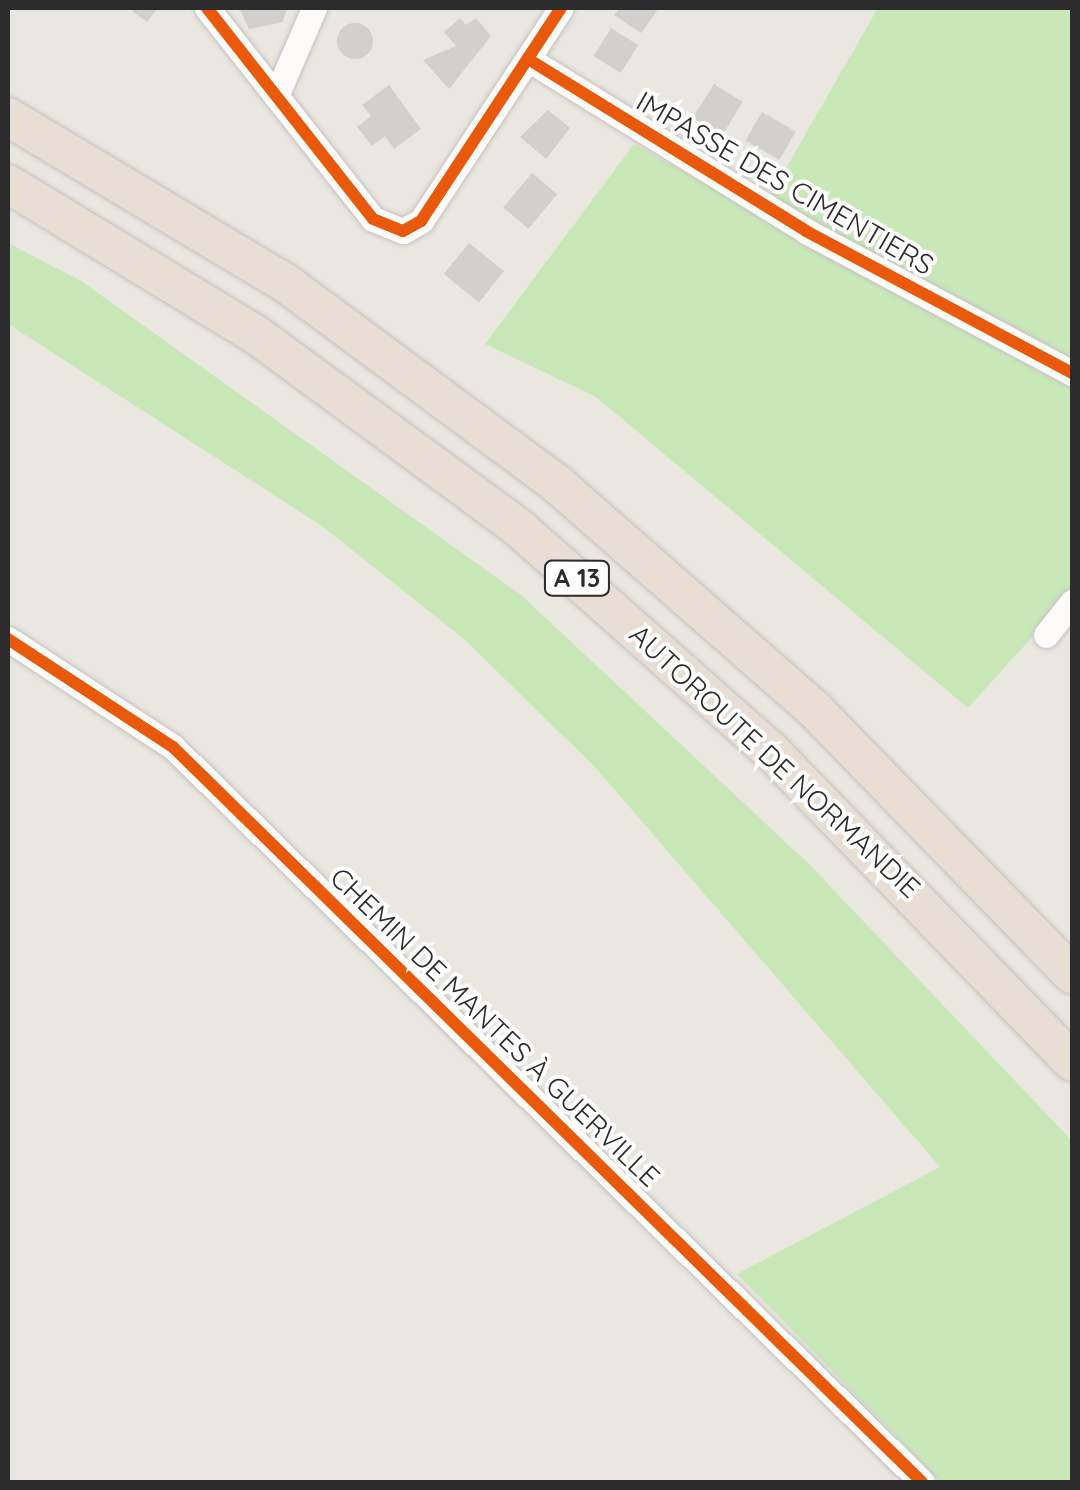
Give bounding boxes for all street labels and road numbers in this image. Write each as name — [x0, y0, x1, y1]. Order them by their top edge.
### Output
street label: IMPASSE DES CIMENTIERS — [631, 84, 939, 282]
road number: A 13 — [542, 558, 612, 598]
street label: AUTOROUTE DE NORMANDIE — [623, 617, 927, 905]
street label: CHEMIN DE MANTES À GUERVILLE — [323, 860, 667, 1194]

